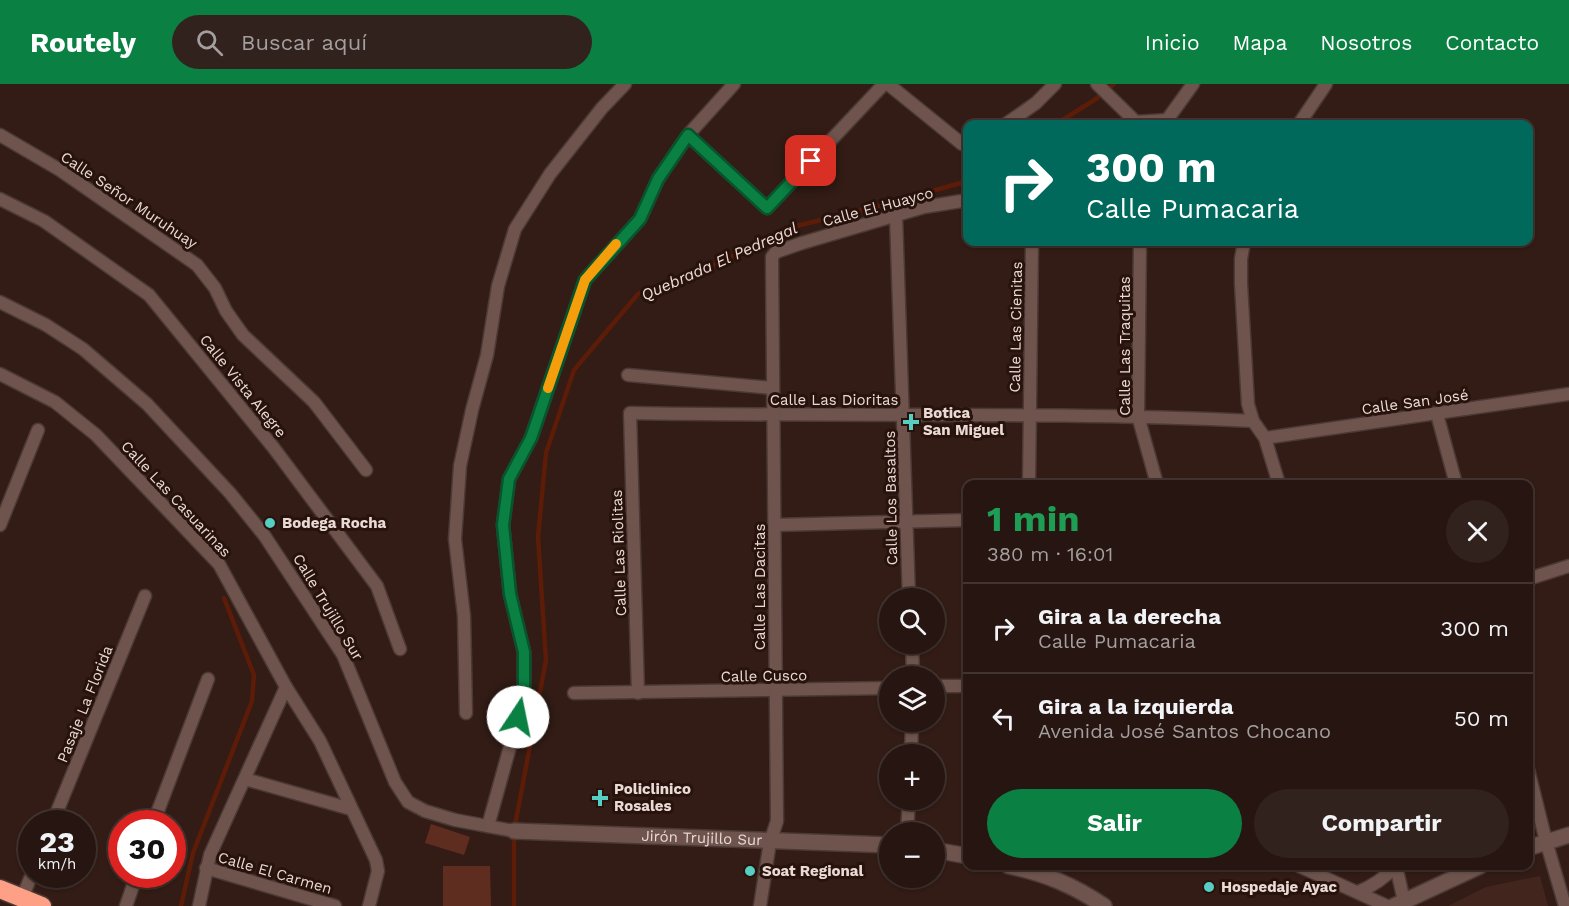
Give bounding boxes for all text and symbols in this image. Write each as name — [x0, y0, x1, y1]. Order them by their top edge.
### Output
search box — [172, 15, 592, 69]
text: Routely — [30, 26, 136, 59]
icon: search — [193, 26, 226, 59]
text: Buscar aquí — [241, 30, 367, 55]
text: Inicio — [1145, 30, 1200, 55]
text: Mapa — [1233, 30, 1287, 55]
text: Nosotros — [1320, 30, 1412, 55]
text: Contacto — [1445, 30, 1539, 55]
pin — [785, 135, 836, 186]
text: 300 m — [1086, 143, 1217, 192]
icon: arrive — [794, 144, 827, 177]
icon: right — [987, 144, 1065, 222]
street label: Calle Señor Muruhuay — [57, 148, 201, 253]
street label: Calle El Huayco — [821, 184, 935, 230]
text: Calle Pumacaria — [1086, 193, 1299, 225]
water label: Quebrada El Pedregal — [638, 218, 800, 305]
street label: Calle Las Cienitas — [1006, 261, 1026, 393]
street label: Calle Las Traquitas — [1116, 276, 1134, 416]
street label: Calle Vista Alegre — [196, 331, 290, 441]
street label: Calle San José — [1360, 386, 1470, 418]
street label: Calle Las Dioritas — [770, 391, 898, 409]
place label: Botica San Miguel — [923, 404, 1004, 439]
marker: Botica San Miguel — [904, 415, 918, 429]
street label: Calle Los Basaltos — [881, 430, 901, 565]
street label: Calle Las Casuarinas — [117, 437, 235, 561]
street label: Calle Las Riolitas — [608, 489, 630, 616]
text: 1 min — [987, 498, 1079, 540]
button: close — [1446, 500, 1509, 563]
place label: Bodega Rocha — [282, 514, 387, 532]
marker: Bodega Rocha — [263, 516, 277, 530]
street label: Calle Las Dacitas — [751, 524, 769, 650]
text: 380 m · 16:01 — [987, 542, 1113, 566]
street label: Calle Trujillo Sur — [289, 551, 367, 663]
map controls — [879, 588, 945, 888]
button: search — [879, 588, 945, 654]
text: Gira a la derecha — [1038, 604, 1221, 629]
icon: right — [987, 612, 1020, 645]
text: 300 m — [1440, 616, 1509, 641]
text: Calle Pumacaria — [1038, 629, 1196, 653]
street label: Pasaje La Florida — [53, 642, 117, 765]
street label: Calle Cusco — [721, 666, 807, 686]
button: layers — [879, 666, 945, 732]
position arrow — [486, 685, 550, 749]
text: Gira a la izquierda — [1038, 694, 1234, 719]
icon: left — [987, 702, 1020, 735]
text: 50 m — [1454, 706, 1509, 731]
text: Avenida José Santos Chocano — [1038, 719, 1331, 743]
button: + — [879, 744, 945, 810]
place label: Policlinico Rosales — [614, 780, 691, 815]
marker: Policlinico Rosales — [591, 789, 609, 807]
button: Salir — [987, 789, 1242, 858]
button: Compartir — [1254, 789, 1509, 858]
speed limit sign: 30 — [108, 810, 186, 888]
button: − — [879, 822, 945, 888]
text: 23 — [39, 824, 75, 859]
street label: Jirón Trujillo Sur — [641, 827, 763, 849]
street label: Calle El Carmen — [216, 848, 334, 898]
text: km/h — [38, 855, 76, 873]
place label: Soat Regional — [762, 862, 863, 880]
marker: Soat Regional — [743, 864, 757, 878]
place label: Hospedaje Ayac — [1221, 878, 1337, 896]
marker: Hospedaje Ayac — [1202, 880, 1216, 894]

